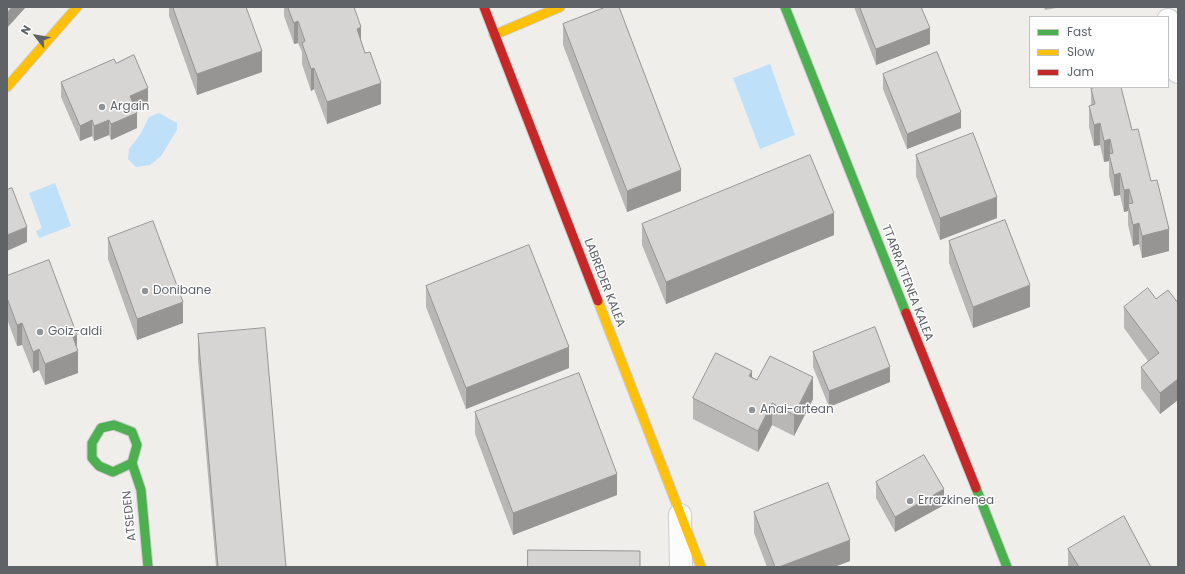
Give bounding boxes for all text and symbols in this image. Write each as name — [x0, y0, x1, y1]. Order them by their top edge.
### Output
north arrow — [16, 16, 56, 56]
legend — [1029, 16, 1169, 88]
text: N — [17, 22, 35, 37]
text: Fast — [1067, 23, 1092, 40]
text: Slow — [1067, 43, 1095, 60]
text: Jam — [1067, 63, 1094, 80]
place label: Argain — [110, 100, 149, 114]
marker: Argain — [97, 102, 107, 112]
street label: TTARRATTENEA KALEA — [878, 223, 936, 343]
street label: LABREDER KALEA — [580, 237, 628, 329]
place label: Donibane — [153, 284, 211, 298]
marker: Donibane — [140, 286, 150, 296]
place label: Goiz-aldi — [48, 325, 102, 339]
marker: Goiz-aldi — [35, 327, 45, 337]
place label: Anai-artean — [760, 403, 834, 417]
marker: Anai-artean — [747, 405, 757, 415]
street label: ATSEDEN — [120, 490, 140, 542]
place label: Errazkinenea — [918, 494, 994, 508]
marker: Errazkinenea — [905, 496, 915, 506]

